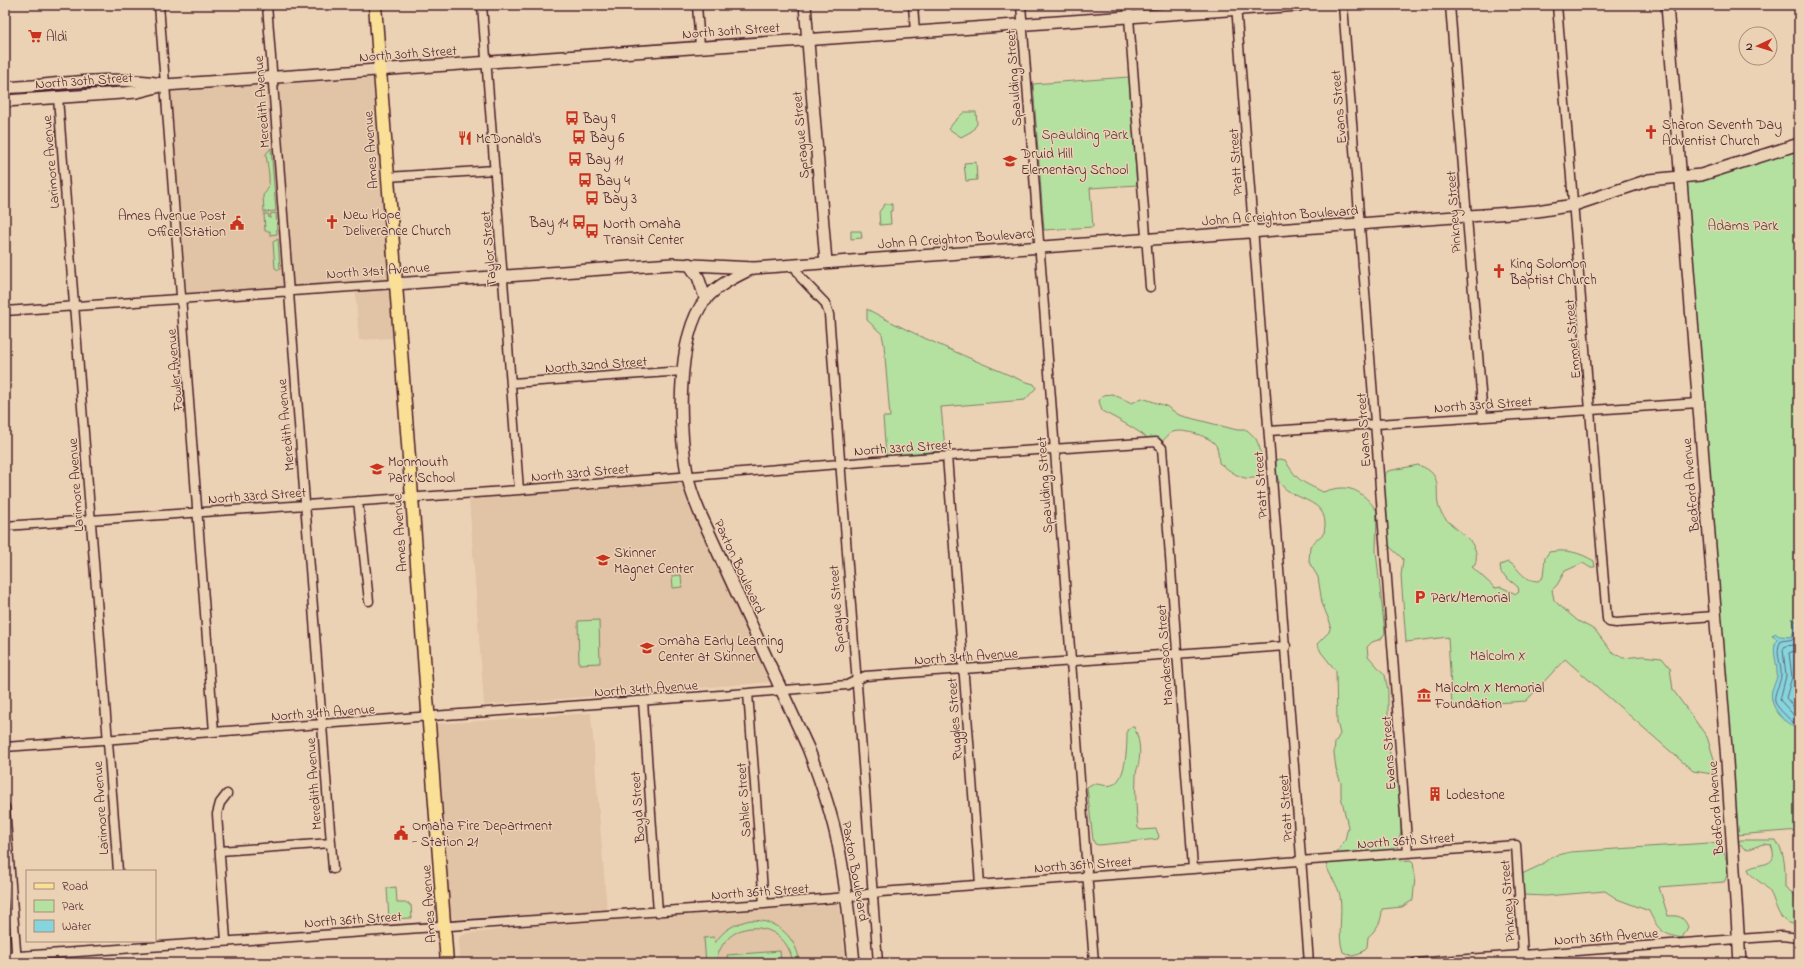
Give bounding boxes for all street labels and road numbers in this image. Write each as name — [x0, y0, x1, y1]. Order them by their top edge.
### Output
street label: North 30th Street — [682, 18, 781, 45]
street label: Spaulding Street — [1001, 28, 1029, 127]
street label: North 30th Street — [359, 41, 458, 68]
street label: Meredith Avenue — [249, 54, 276, 149]
street label: North 30th Street — [35, 68, 134, 95]
street label: Evans Street — [1326, 69, 1353, 145]
street label: Sprague Street — [787, 90, 817, 180]
street label: Ames Avenue — [358, 109, 385, 190]
street label: Larimore Avenue — [37, 114, 66, 209]
street label: Pratt Street — [1224, 127, 1249, 196]
street label: Pinkney Street — [1441, 170, 1469, 254]
street label: John A Creighton Boulevard — [1201, 201, 1359, 233]
street label: Taylor Street — [476, 210, 504, 288]
street label: John A Creighton Boulevard — [877, 224, 1035, 256]
street label: North 31st Avenue — [326, 257, 431, 286]
street label: Emmet Street — [1560, 298, 1587, 380]
street label: Fowler Avenue — [161, 327, 190, 413]
street label: North 32nd Street — [544, 351, 648, 380]
street label: Meredith Avenue — [272, 377, 301, 472]
street label: Evans Street — [1351, 392, 1378, 468]
street label: North 33rd Street — [1433, 392, 1533, 419]
street label: North 33rd Street — [853, 435, 953, 462]
street label: Spaulding Street — [1032, 435, 1060, 534]
street label: Bedford Avenue — [1677, 436, 1706, 534]
street label: Larimore Avenue — [63, 437, 90, 532]
street label: Pratt Street — [1249, 450, 1274, 519]
street label: North 33rd Street — [530, 459, 630, 488]
street label: North 33rd Street — [207, 483, 307, 510]
street label: Ames Avenue — [387, 492, 414, 573]
street label: Paxton Boulevard — [708, 516, 770, 617]
street label: Sprague Street — [824, 564, 852, 653]
street label: Manderson Street — [1151, 603, 1180, 706]
street label: North 34th Avenue — [913, 643, 1020, 672]
street label: North 34th Avenue — [593, 675, 700, 704]
street label: Ruggles Street — [942, 677, 970, 761]
street label: North 34th Avenue — [270, 699, 377, 728]
street label: Evans Street — [1376, 715, 1403, 791]
street label: Meredith Avenue — [301, 736, 328, 831]
street label: Larimore Avenue — [88, 760, 115, 855]
street label: Bedford Avenue — [1703, 760, 1730, 857]
street label: Sahler Street — [731, 761, 758, 838]
street label: Boyd Street — [626, 770, 653, 844]
street label: Pratt Street — [1274, 773, 1299, 842]
street label: Paxton Boulevard — [835, 819, 874, 923]
street label: North 36th Street — [1356, 828, 1456, 855]
street label: North 36th Street — [1033, 852, 1133, 879]
street label: Pinkney Street — [1495, 859, 1523, 943]
street label: Ames Avenue — [416, 863, 443, 944]
street label: North 36th Street — [710, 879, 810, 906]
street label: North 36th Street — [303, 907, 403, 934]
street label: North 36th Avenue — [1553, 923, 1660, 952]

